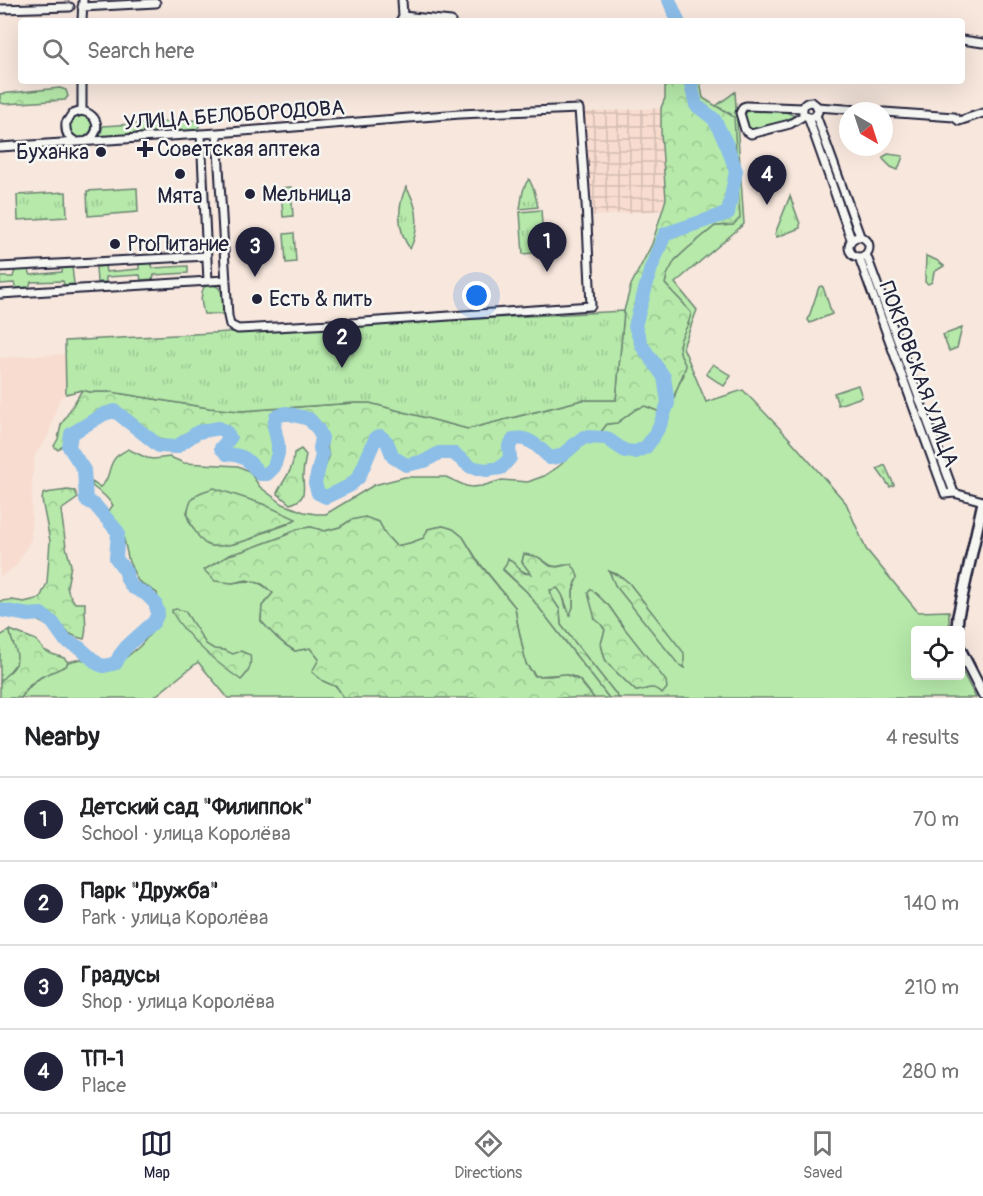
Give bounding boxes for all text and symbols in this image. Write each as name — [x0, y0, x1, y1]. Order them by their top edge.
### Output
search box — [18, 18, 965, 84]
icon: search — [39, 35, 72, 68]
text: Search here — [87, 37, 194, 65]
street label: УЛИЦА БЕЛОБОРОДОВА — [123, 94, 345, 137]
north arrow — [839, 102, 893, 156]
place label: Советская аптека — [157, 136, 320, 163]
place label: Буханка — [16, 139, 89, 166]
marker: Советская аптека — [138, 142, 152, 156]
marker: Буханка — [94, 145, 108, 159]
pin: 4 — [748, 156, 786, 205]
marker: Мята — [173, 167, 187, 181]
place label: Мельница — [262, 181, 351, 208]
place label: Мята — [157, 183, 203, 210]
marker: Мельница — [243, 187, 257, 201]
pin: 1 — [528, 222, 566, 272]
pin: 3 — [236, 228, 274, 277]
place label: ProПитание — [127, 231, 230, 258]
marker: ProПитание — [108, 237, 122, 251]
street label: ПОКРОВСКАЯ УЛИЦА — [872, 278, 965, 471]
your location — [462, 281, 491, 310]
place label: Есть & пить — [269, 286, 373, 313]
marker: Есть & пить — [250, 292, 264, 306]
pin: 2 — [322, 318, 362, 368]
map controls — [911, 626, 965, 680]
button: locate — [911, 626, 965, 680]
text: Nearby — [24, 721, 100, 753]
text: 4 results — [886, 725, 959, 750]
text: Детский сад "Филиппок" — [81, 793, 312, 821]
text: 1 — [40, 807, 47, 832]
text: 70 m — [913, 807, 959, 832]
text: School · улица Королёва — [81, 821, 291, 846]
text: Парк "Дружба" — [81, 877, 219, 905]
text: 2 — [38, 891, 49, 916]
text: 140 m — [904, 891, 959, 916]
text: Park · улица Королёва — [81, 905, 268, 930]
text: Градусы — [81, 961, 160, 989]
text: 3 — [38, 975, 49, 1000]
text: 210 m — [904, 975, 959, 1000]
text: Shop · улица Королёва — [81, 989, 275, 1014]
text: ТП-1 — [81, 1045, 124, 1073]
text: 4 — [38, 1059, 49, 1084]
text: 280 m — [902, 1059, 959, 1084]
text: Place — [81, 1073, 126, 1098]
tab: Map — [140, 1127, 173, 1183]
tab: Directions — [454, 1127, 522, 1183]
tab: Saved — [803, 1127, 843, 1183]

